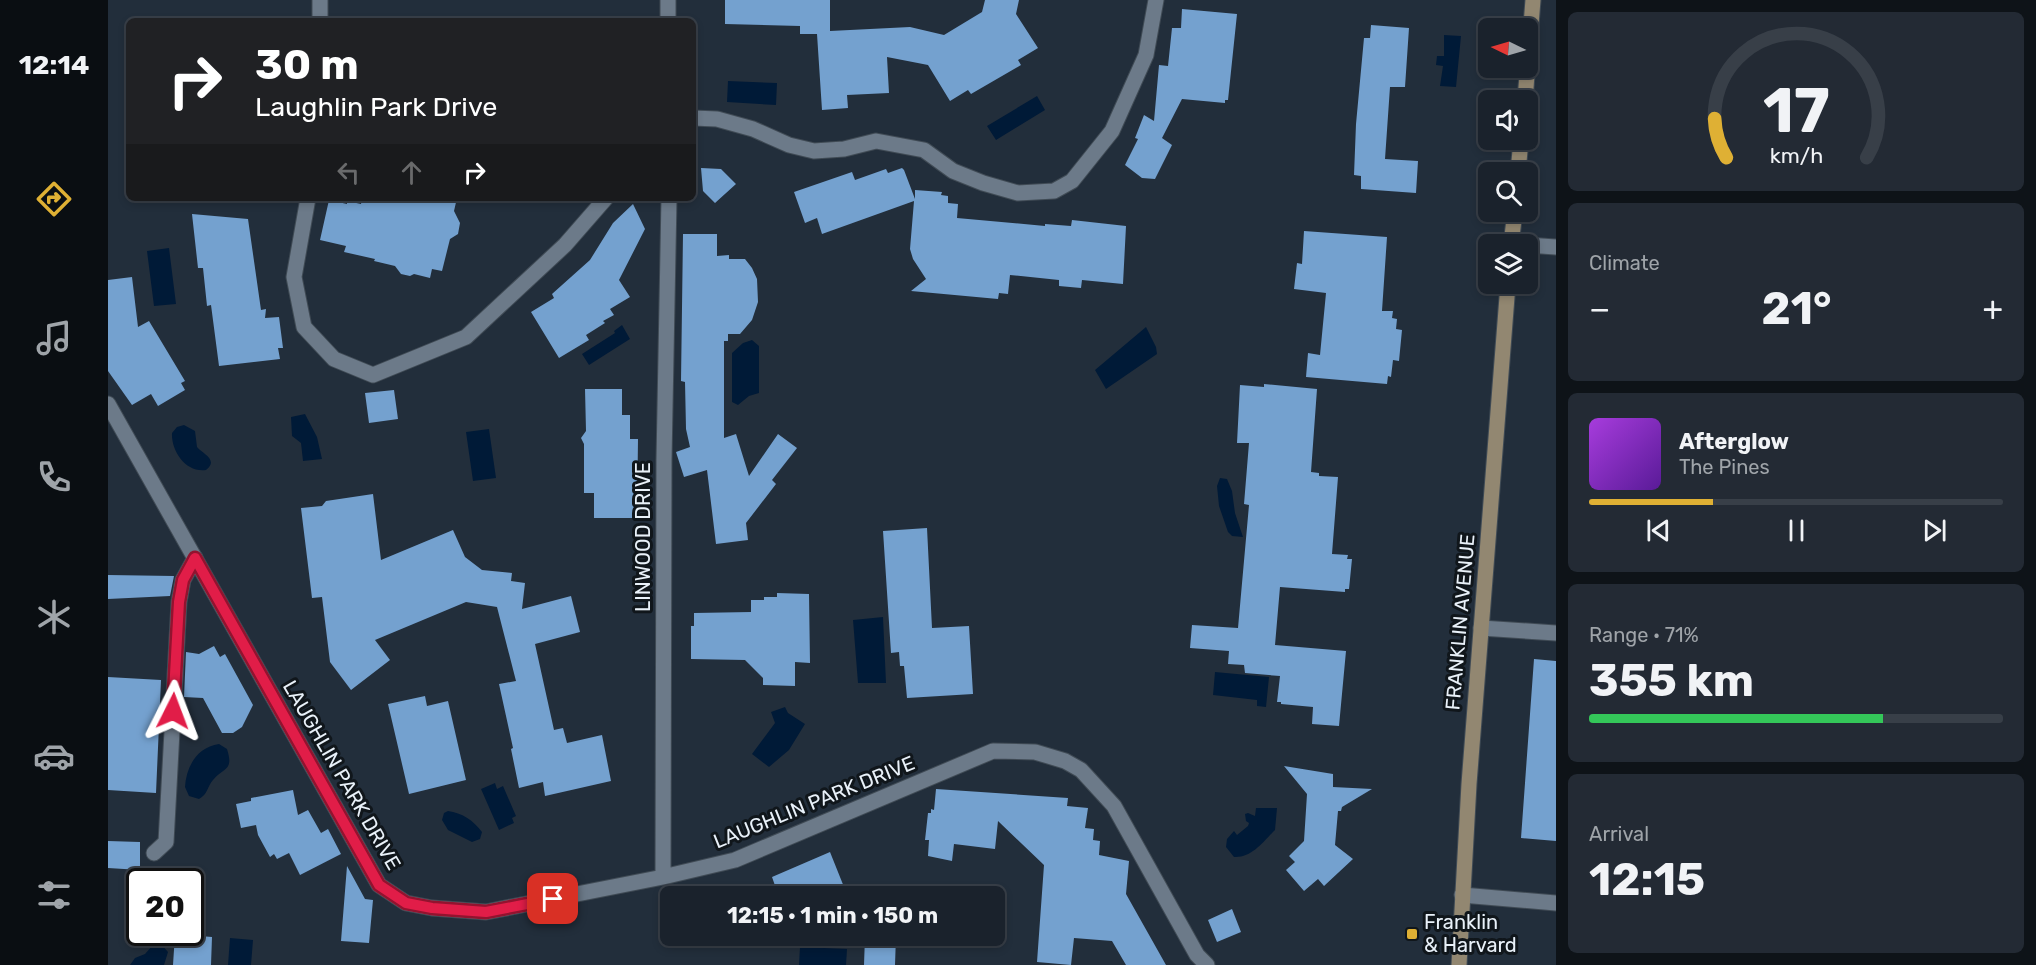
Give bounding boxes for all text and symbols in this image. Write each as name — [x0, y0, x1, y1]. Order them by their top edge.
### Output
north arrow — [1478, 18, 1538, 78]
map controls — [1478, 18, 1538, 294]
text: 30 m — [255, 40, 359, 90]
icon: right — [156, 42, 234, 120]
text: 12:14 — [19, 49, 89, 81]
text: 17 — [1763, 74, 1829, 148]
button: sound — [1478, 90, 1538, 150]
text: Laughlin Park Drive — [255, 91, 498, 123]
text: km/h — [1769, 144, 1823, 169]
icon: left — [332, 156, 365, 189]
icon: ahead — [395, 156, 428, 189]
icon: right — [458, 156, 491, 189]
button: search — [1478, 162, 1538, 222]
icon: directions — [33, 178, 75, 220]
button: layers — [1478, 234, 1538, 294]
text: Climate — [1589, 251, 1660, 275]
text: 21° — [1761, 282, 1832, 335]
text: − — [1589, 289, 1610, 328]
text: + — [1982, 289, 2003, 328]
icon: music — [33, 317, 75, 359]
text: Afterglow — [1679, 428, 1789, 455]
text: The Pines — [1679, 455, 1770, 479]
icon: phone — [33, 456, 75, 498]
street label: LINWOOD DRIVE — [631, 462, 655, 612]
icon: previous — [1642, 514, 1675, 547]
icon: pause — [1780, 514, 1813, 547]
icon: next — [1918, 514, 1951, 547]
street label: FRANKLIN AVENUE — [1440, 533, 1480, 711]
icon: climate — [33, 596, 75, 638]
text: Range · 71% — [1589, 623, 1699, 647]
text: 355 km — [1589, 654, 1754, 707]
street label: LAUGHLIN PARK DRIVE — [278, 676, 406, 874]
position arrow — [141, 679, 205, 743]
icon: car — [33, 735, 75, 777]
street label: LAUGHLIN PARK DRIVE — [710, 751, 918, 853]
text: Arrival — [1589, 822, 1649, 846]
text: 12:15 — [1589, 853, 1705, 906]
speed limit sign: 20 — [126, 868, 204, 946]
pin — [527, 873, 578, 924]
icon: filters — [33, 874, 75, 916]
icon: arrive — [536, 882, 569, 915]
text: 12:15 · 1 min · 150 m — [727, 902, 938, 929]
place label: Franklin & Harvard — [1424, 910, 1517, 957]
marker: Franklin & Harvard — [1405, 927, 1419, 941]

